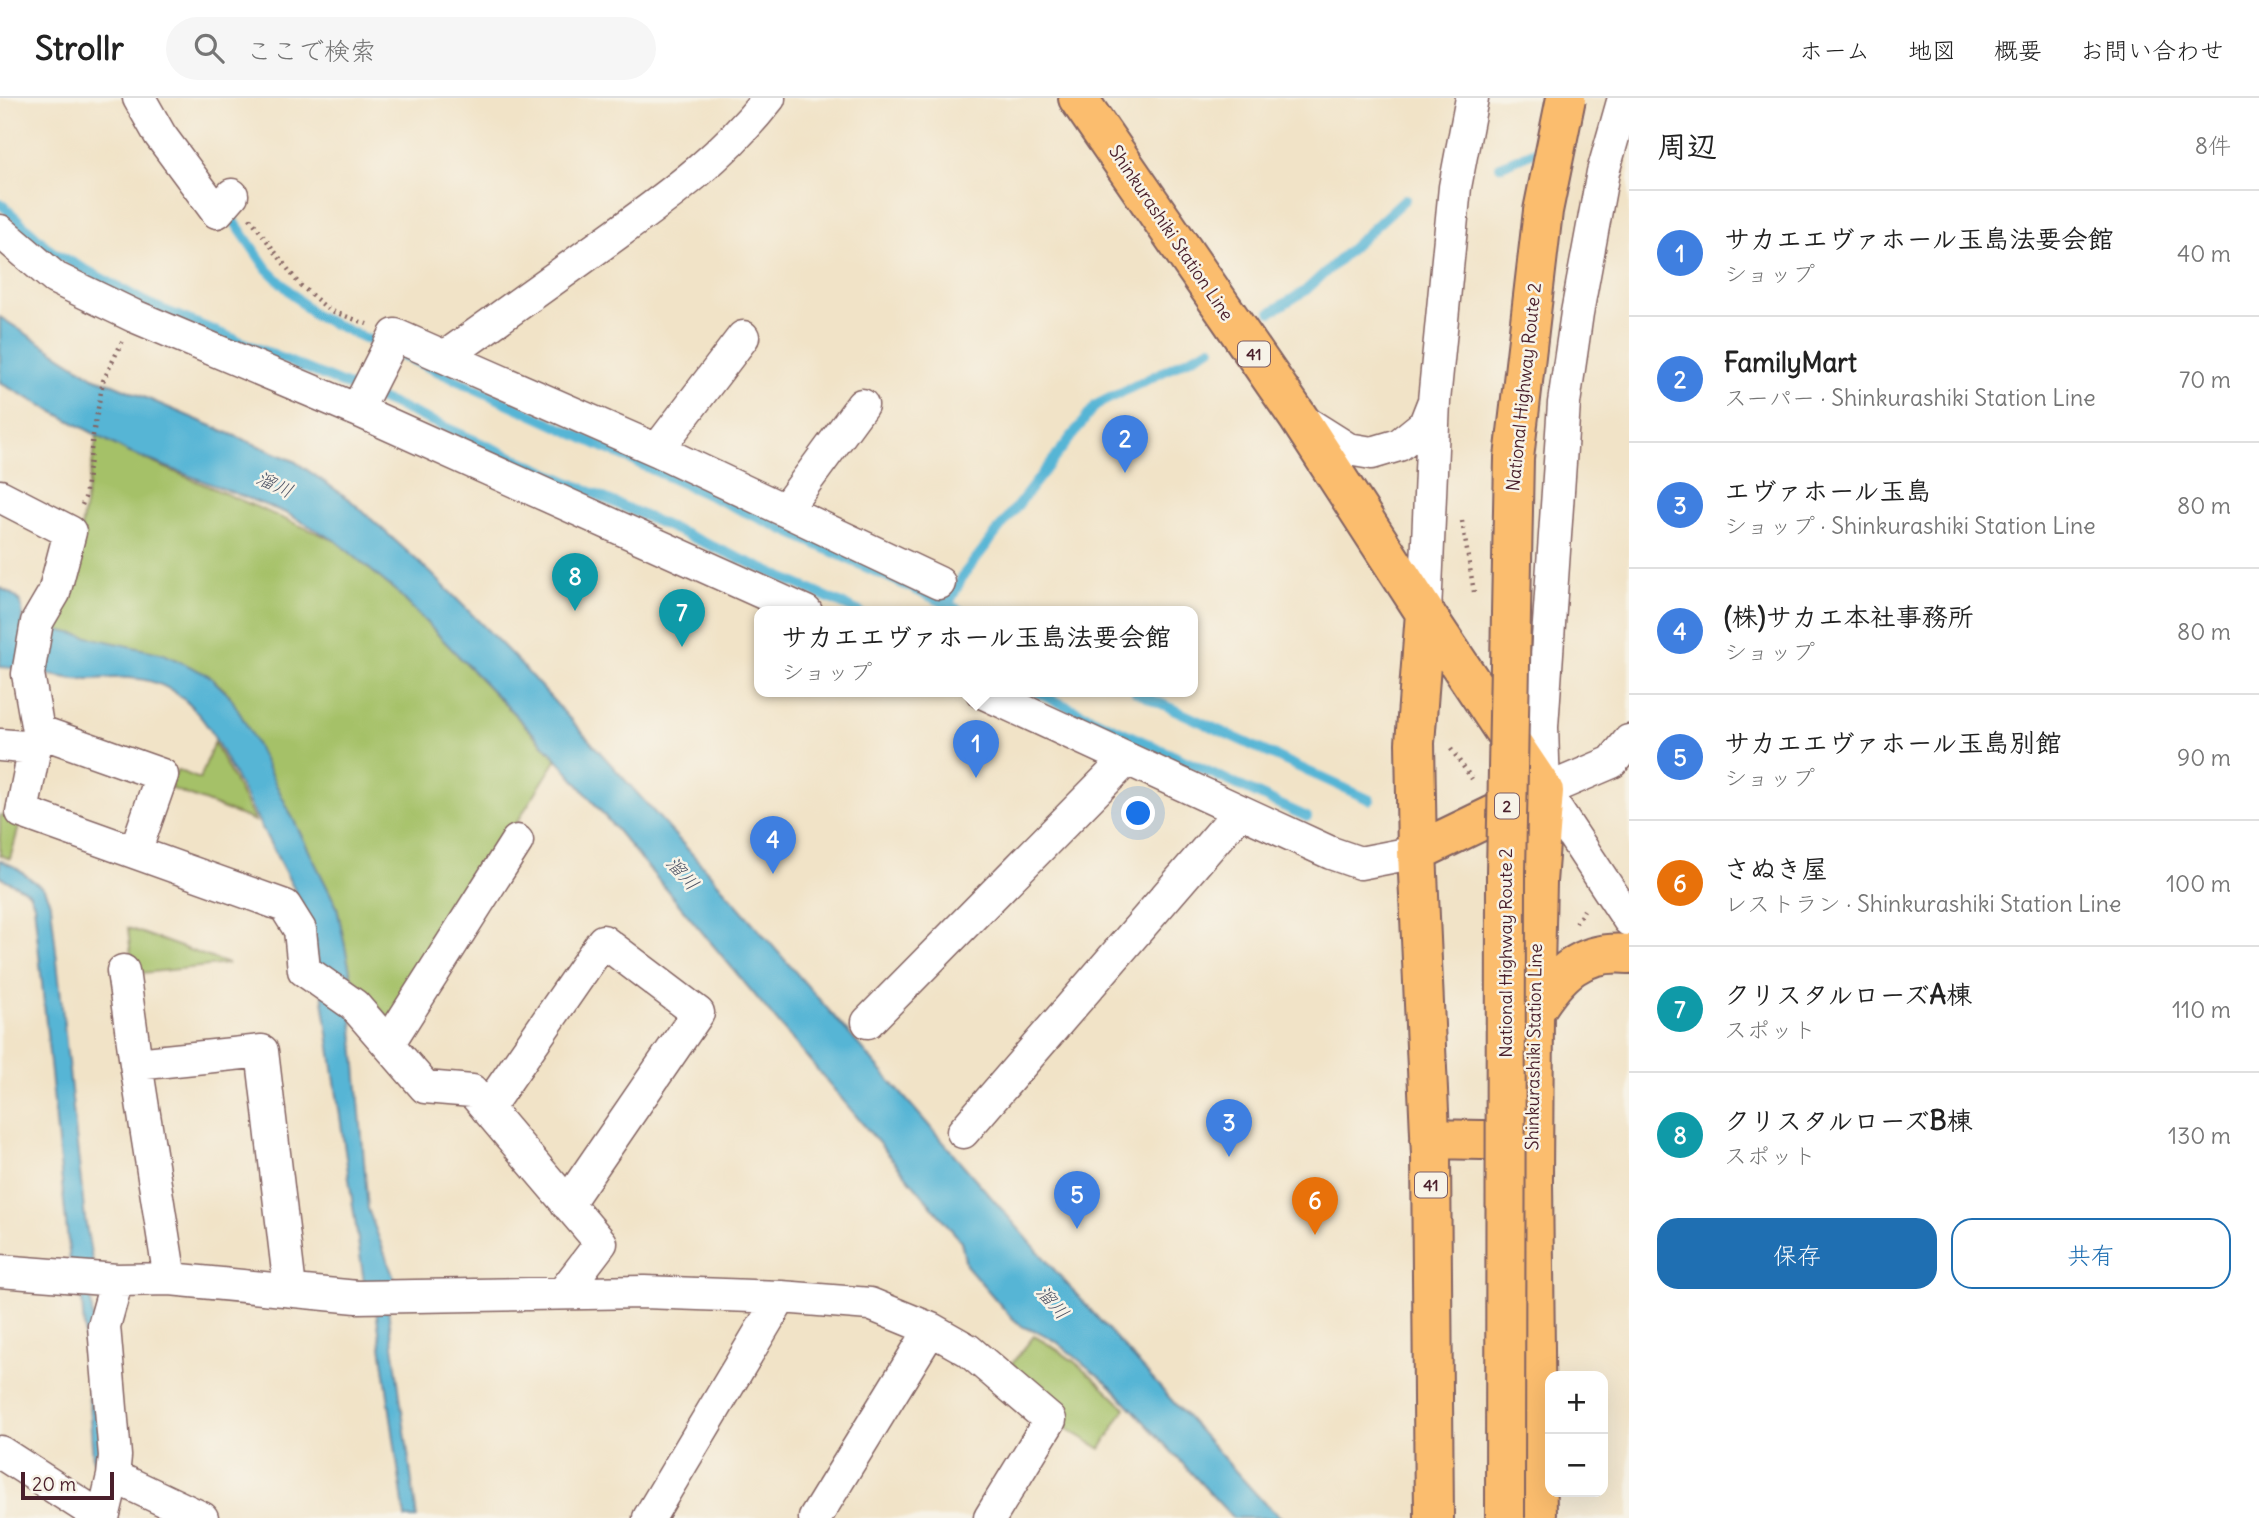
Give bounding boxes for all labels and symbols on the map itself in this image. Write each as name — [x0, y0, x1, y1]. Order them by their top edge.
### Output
street label: Shinkurashiki Station Line — [1104, 140, 1239, 325]
street label: National Highway Route 2 — [1501, 281, 1546, 492]
road number: 41 — [1238, 342, 1270, 366]
pin: 2 — [1102, 415, 1148, 473]
water label: 溜川 — [253, 465, 297, 503]
pin: 8 — [552, 553, 598, 611]
pin: 7 — [659, 589, 705, 647]
pin: 1 — [953, 720, 999, 778]
road number: 2 — [1495, 793, 1519, 818]
your location — [1121, 796, 1155, 830]
pin: 4 — [750, 816, 796, 874]
street label: National Highway Route 2 — [1494, 848, 1517, 1058]
water label: 溜川 — [661, 851, 705, 895]
street label: Shinkurashiki Station Line — [1520, 943, 1547, 1151]
pin: 3 — [1206, 1099, 1252, 1157]
pin: 5 — [1054, 1171, 1100, 1229]
road number: 41 — [1415, 1172, 1447, 1198]
pin: 6 — [1292, 1177, 1338, 1235]
water label: 溜川 — [1031, 1280, 1075, 1324]
scale bar — [21, 1469, 114, 1501]

